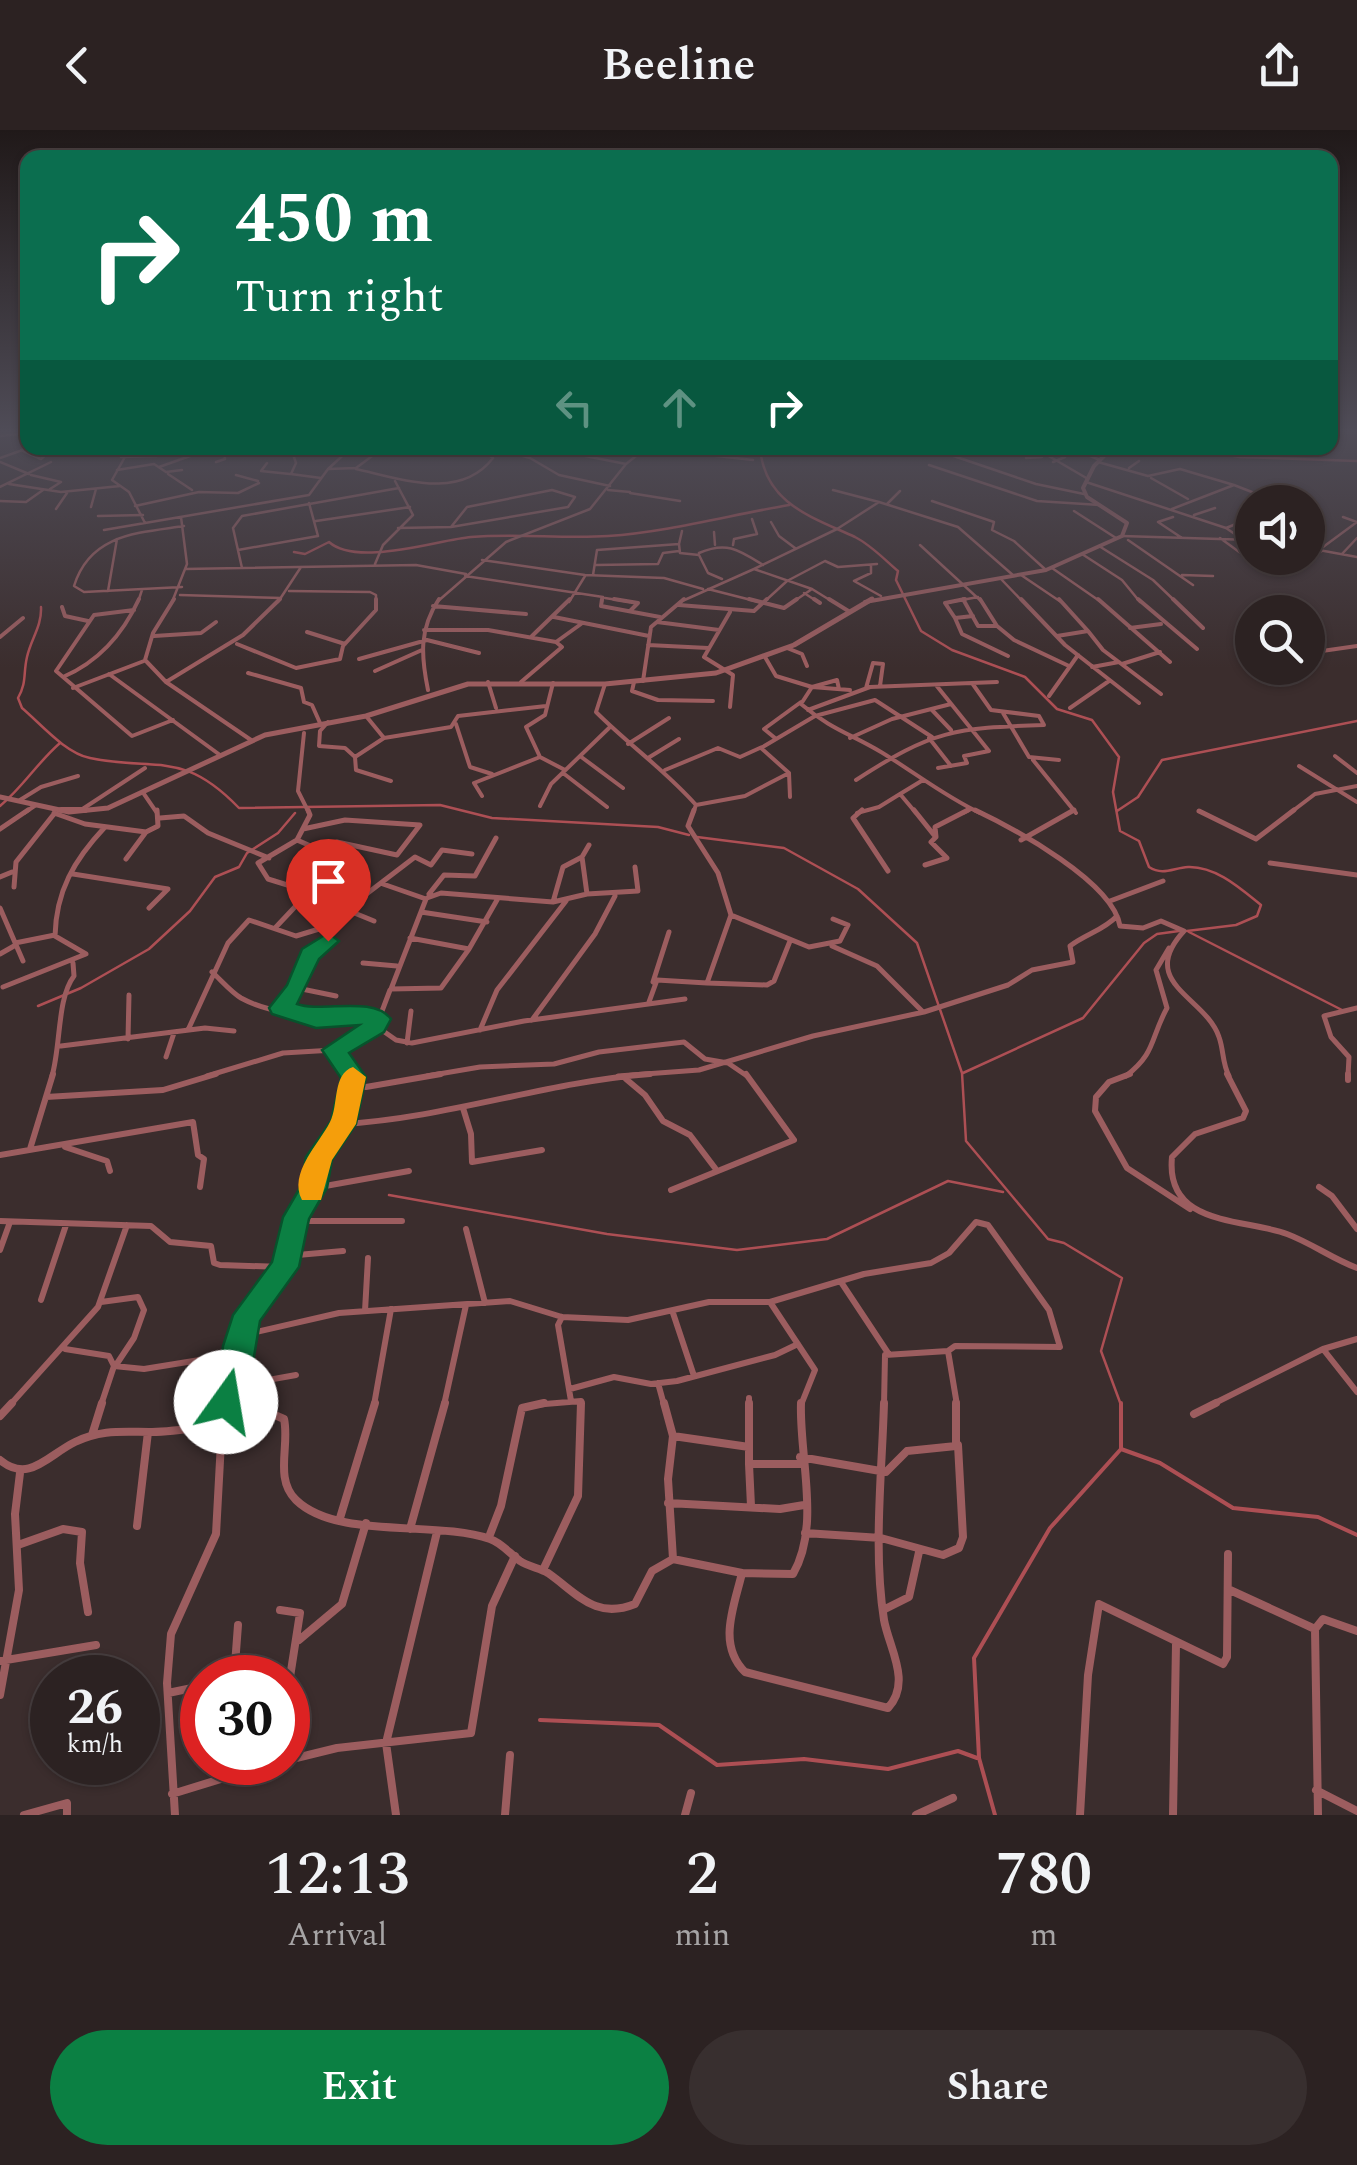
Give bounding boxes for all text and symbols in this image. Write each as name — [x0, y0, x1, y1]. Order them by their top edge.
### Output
text: Beeline — [602, 31, 755, 100]
icon: back — [50, 38, 105, 93]
icon: share — [1252, 38, 1307, 93]
text: 450 m — [235, 167, 433, 273]
icon: right — [70, 190, 200, 320]
text: Turn right — [235, 263, 444, 332]
icon: left — [547, 380, 602, 435]
icon: ahead — [652, 380, 707, 435]
icon: right — [757, 380, 812, 435]
map controls — [1235, 485, 1325, 685]
button: sound — [1235, 485, 1325, 575]
button: search — [1235, 595, 1325, 685]
pin — [286, 839, 371, 942]
icon: arrive — [301, 854, 356, 909]
position arrow — [174, 1350, 278, 1454]
speed limit sign: 30 — [180, 1655, 310, 1785]
text: 26 — [67, 1670, 123, 1746]
text: km/h — [67, 1726, 123, 1764]
text: 12:13 — [265, 1829, 409, 1921]
text: 2 — [686, 1829, 719, 1921]
text: 780 — [995, 1829, 1092, 1921]
text: Arrival — [287, 1911, 387, 1960]
text: min — [674, 1911, 730, 1960]
text: m — [1030, 1911, 1057, 1960]
button: Exit — [50, 2030, 669, 2145]
button: Share — [689, 2030, 1307, 2145]

